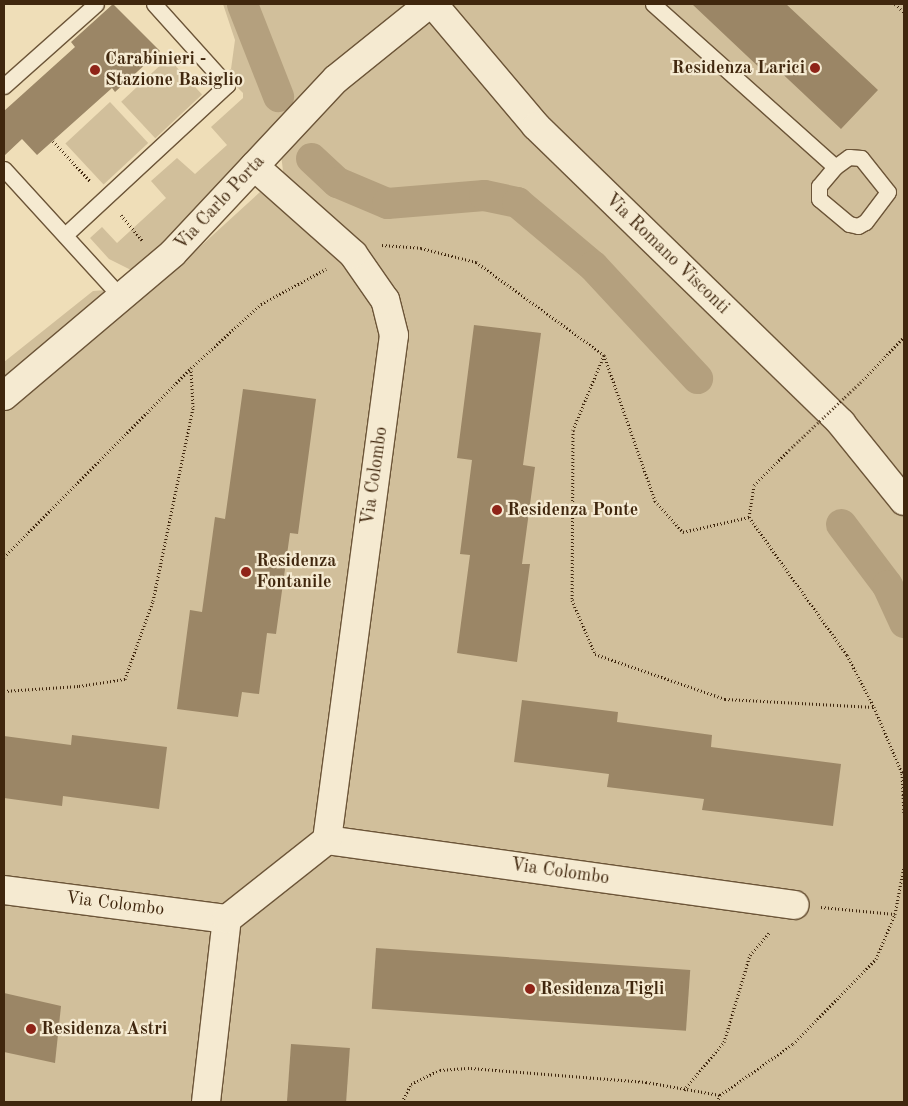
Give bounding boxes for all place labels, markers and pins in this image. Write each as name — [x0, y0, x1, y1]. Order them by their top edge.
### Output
place label: Carabinieri - Stazione Basiglio — [105, 49, 243, 92]
place label: Residenza Larici — [672, 57, 805, 79]
marker: Residenza Larici — [809, 62, 821, 74]
marker: Carabinieri - Stazione Basiglio — [89, 64, 101, 76]
place label: Residenza Ponte — [507, 499, 638, 521]
marker: Residenza Ponte — [491, 504, 503, 516]
place label: Residenza Fontanile — [256, 551, 336, 594]
marker: Residenza Fontanile — [240, 566, 252, 578]
place label: Residenza Tigli — [540, 978, 664, 1000]
marker: Residenza Tigli — [524, 983, 536, 995]
place label: Residenza Astri — [41, 1018, 167, 1040]
marker: Residenza Astri — [25, 1023, 37, 1035]

